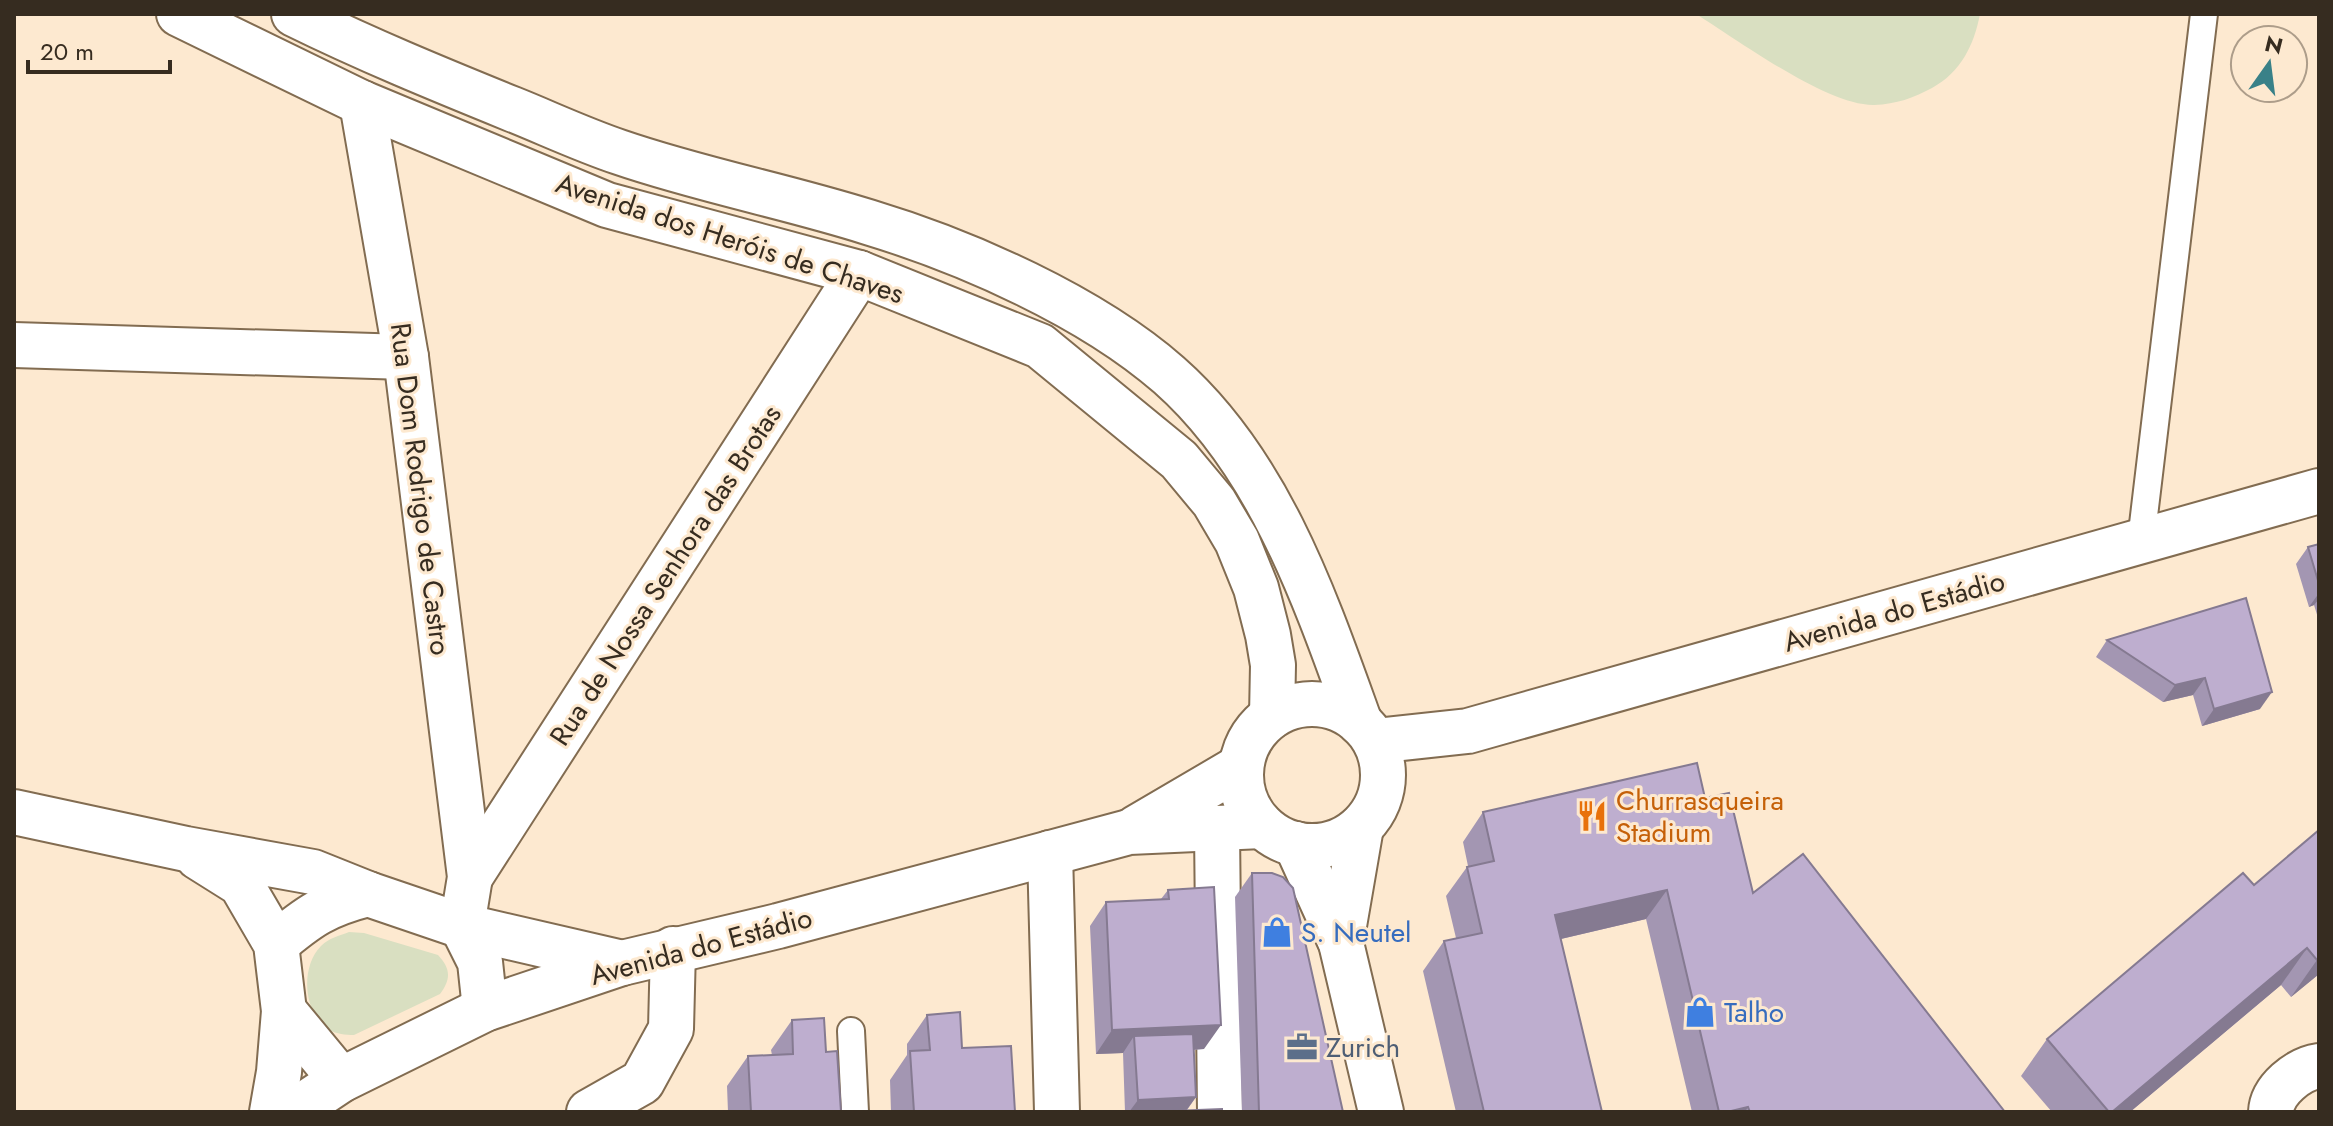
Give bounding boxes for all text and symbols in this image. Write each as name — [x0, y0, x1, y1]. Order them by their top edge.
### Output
scale bar — [28, 24, 170, 74]
north arrow — [2229, 24, 2309, 104]
text: N — [2261, 27, 2286, 62]
text: 20 m — [40, 34, 94, 69]
street label: Avenida dos Heróis de Chaves — [551, 163, 909, 314]
street label: Rua Dom Rodrigo de Castro — [380, 321, 461, 657]
street label: Rua de Nossa Senhora das Brotas — [540, 397, 791, 754]
street label: Avenida do Estádio — [1779, 560, 2010, 663]
place label: Churrasqueira Stadium — [1616, 780, 1784, 853]
restaurant icon: Churrasqueira Stadium — [1575, 799, 1609, 833]
street label: Avenida do Estádio — [586, 897, 817, 996]
place label: S. Neutel — [1301, 912, 1412, 953]
shop icon: S. Neutel — [1260, 915, 1294, 949]
place label: Talho — [1724, 992, 1784, 1033]
shop icon: Talho — [1683, 995, 1717, 1029]
place label: Zurich — [1326, 1027, 1400, 1068]
office icon: Zurich — [1285, 1030, 1319, 1064]

